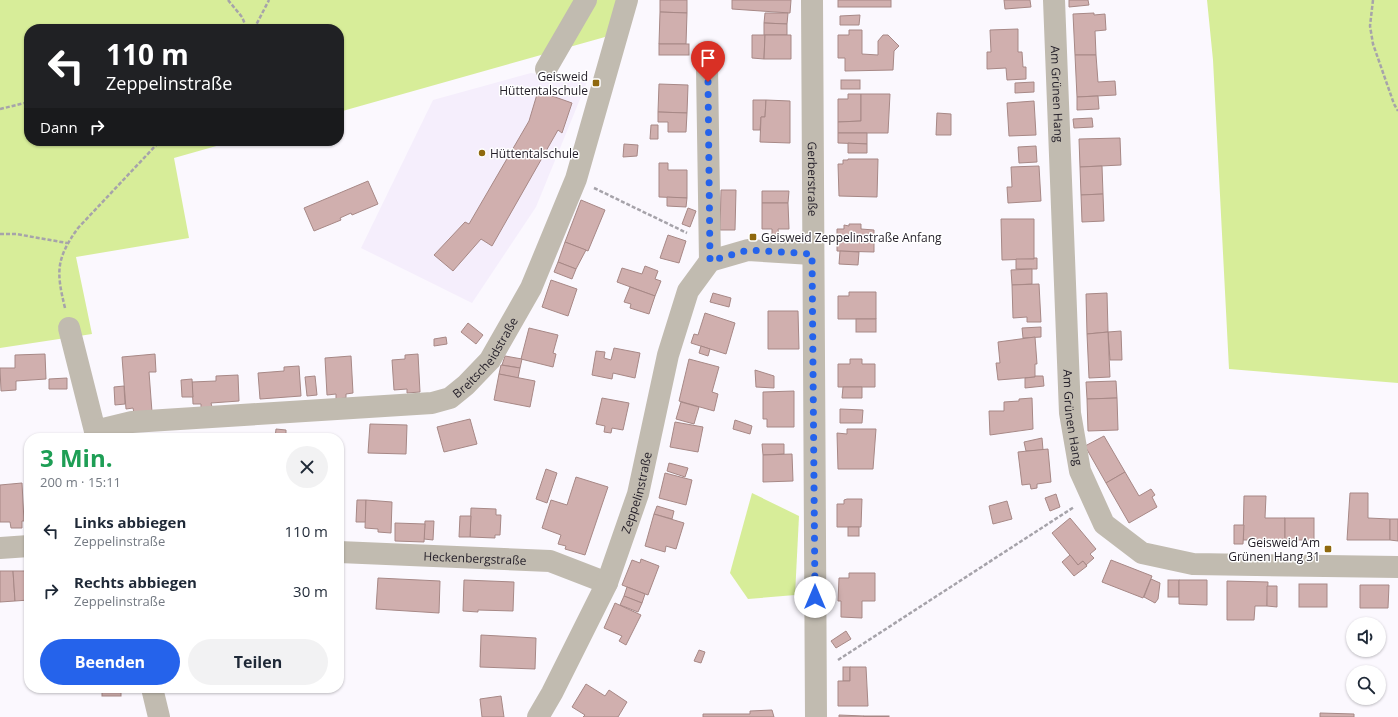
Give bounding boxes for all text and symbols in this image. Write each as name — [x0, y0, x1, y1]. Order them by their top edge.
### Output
text: 110 m — [106, 35, 189, 73]
icon: left — [40, 40, 92, 92]
pin — [691, 41, 725, 82]
street label: Am Grünen Hang — [1047, 45, 1068, 143]
icon: arrive — [697, 47, 719, 69]
place label: Geisweid Hüttentalschule — [499, 68, 588, 99]
text: Zeppelinstraße — [106, 71, 232, 95]
marker: Geisweid Hüttentalschule — [591, 78, 601, 88]
icon: right — [86, 116, 108, 138]
text: Dann — [40, 117, 78, 137]
street label: Gerberstraße — [804, 141, 822, 217]
place label: Hüttentalschule — [490, 145, 579, 162]
marker: Hüttentalschule — [477, 148, 487, 158]
place label: Geisweid Zeppelinstraße Anfang — [761, 229, 942, 246]
marker: Geisweid Zeppelinstraße Anfang — [748, 232, 758, 242]
street label: Breitscheidstraße — [449, 314, 521, 401]
street label: Am Grünen Hang — [1060, 369, 1087, 467]
text: 3 Min. — [40, 441, 113, 474]
button: close — [286, 446, 328, 488]
street label: Zeppelinstraße — [616, 450, 655, 536]
text: 200 m · 15:11 — [40, 473, 121, 491]
text: Links abbiegen — [74, 512, 186, 532]
icon: left — [40, 520, 62, 542]
text: 110 m — [284, 521, 328, 541]
text: Zeppelinstraße — [74, 532, 165, 550]
place label: Geisweid Am Grünen Hang 31 — [1228, 534, 1320, 565]
marker: Geisweid Am Grünen Hang 31 — [1323, 544, 1333, 554]
street label: Heckenbergstraße — [423, 547, 527, 568]
text: Rechts abbiegen — [74, 572, 197, 592]
position arrow — [794, 576, 836, 618]
icon: right — [40, 580, 62, 602]
text: 30 m — [293, 581, 328, 601]
text: Zeppelinstraße — [74, 592, 165, 610]
map controls — [1346, 617, 1386, 705]
button: sound — [1346, 617, 1386, 657]
button: Beenden — [40, 639, 180, 685]
button: Teilen — [188, 639, 328, 685]
button: search — [1346, 665, 1386, 705]

